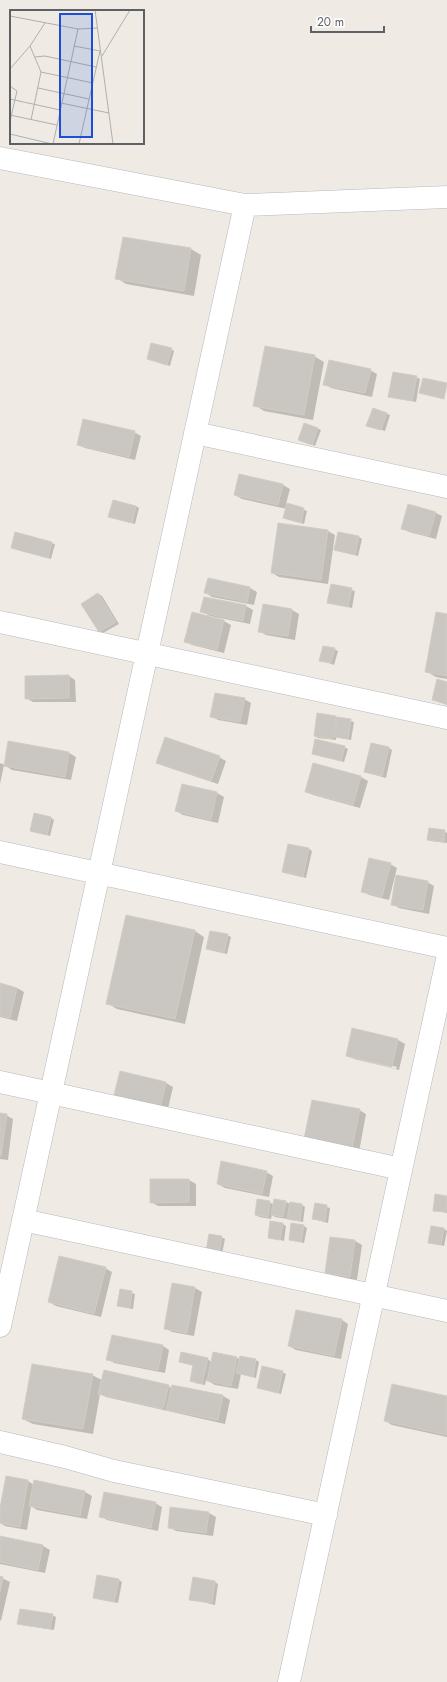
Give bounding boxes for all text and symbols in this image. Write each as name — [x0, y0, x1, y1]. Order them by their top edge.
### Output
scale bar — [311, 8, 384, 34]
inset map — [10, 10, 144, 144]
text: 20 m — [317, 13, 344, 31]

